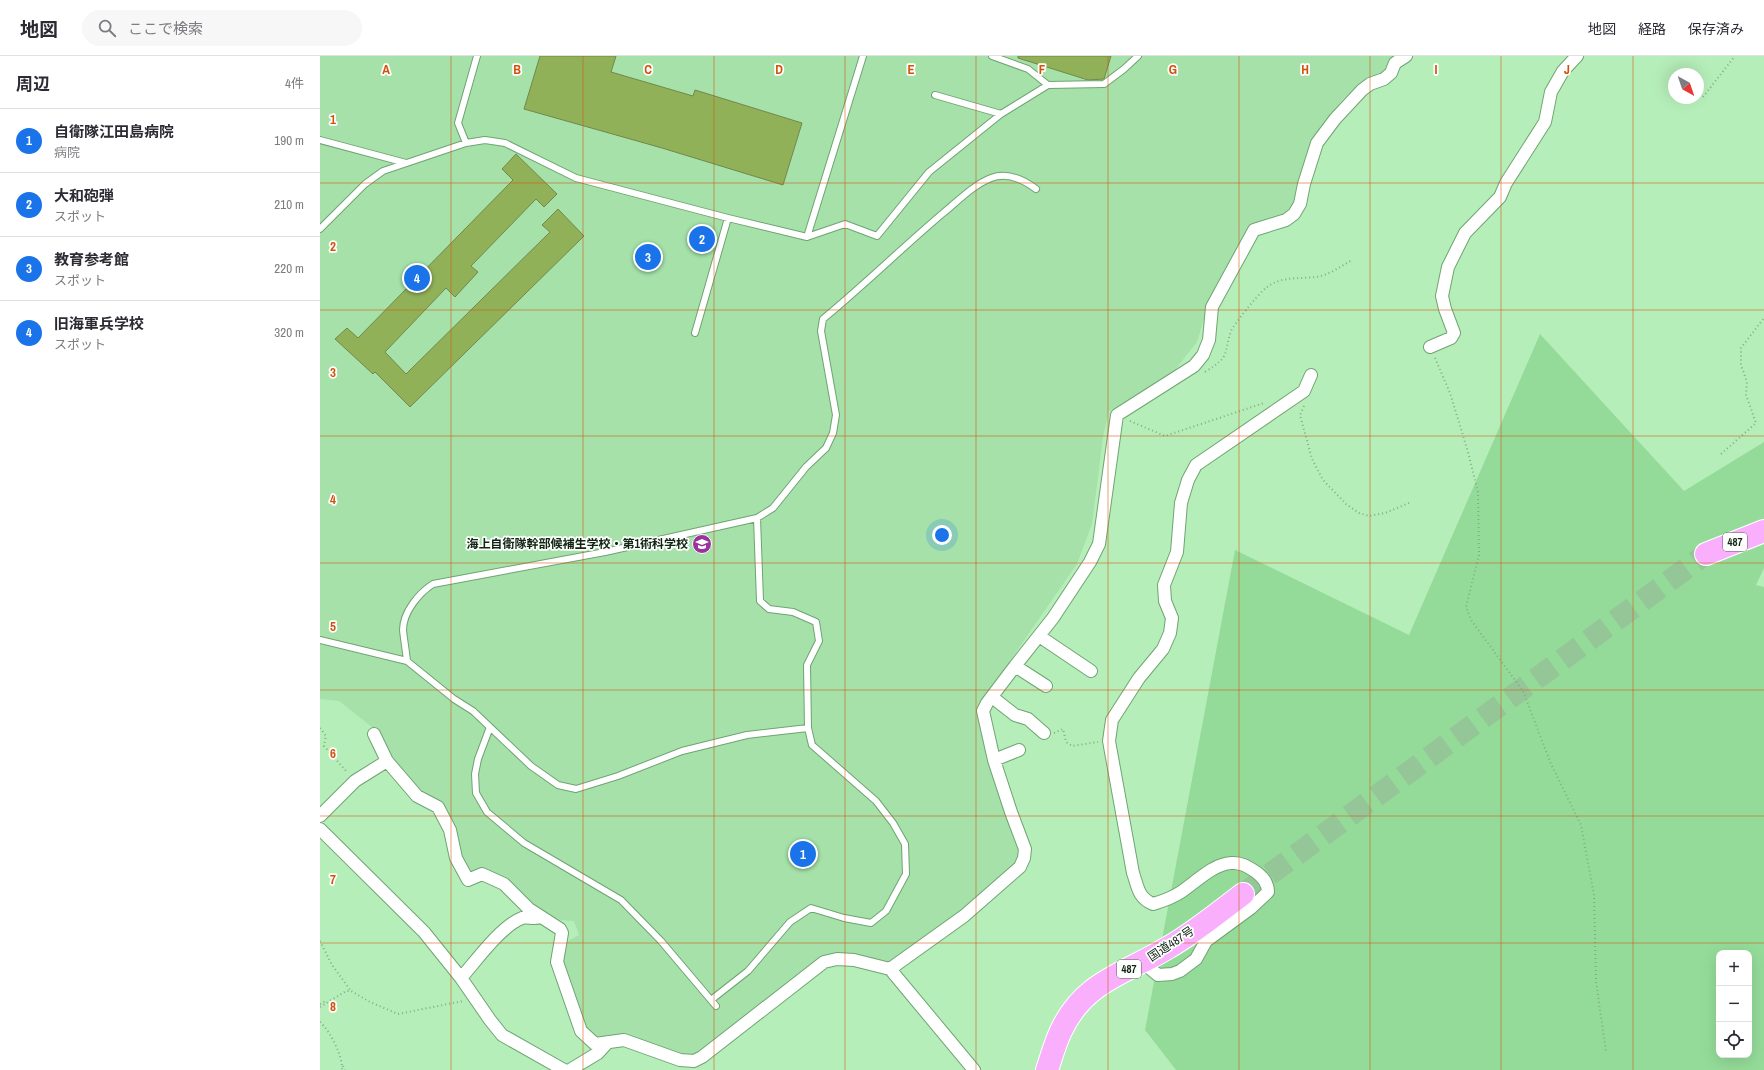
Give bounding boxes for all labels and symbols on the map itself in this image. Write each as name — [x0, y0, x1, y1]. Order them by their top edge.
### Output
text: A — [382, 61, 390, 78]
text: B — [513, 61, 521, 78]
text: C — [644, 61, 652, 78]
text: D — [775, 61, 783, 78]
text: E — [907, 61, 915, 78]
text: F — [1039, 61, 1046, 78]
text: G — [1169, 61, 1177, 78]
text: H — [1301, 61, 1309, 78]
text: I — [1435, 61, 1438, 78]
text: J — [1564, 61, 1570, 78]
north arrow — [1668, 68, 1704, 104]
text: 1 — [330, 111, 336, 128]
pin: 2 — [689, 224, 715, 254]
text: 2 — [330, 238, 336, 255]
pin: 3 — [635, 242, 661, 272]
pin: 4 — [404, 263, 430, 293]
text: 3 — [330, 364, 336, 381]
text: 4 — [330, 491, 336, 508]
your location — [932, 525, 952, 545]
school or university icon: 海上自衛隊幹部候補生学校・第1術科学校 — [691, 533, 713, 555]
road number: 487 — [1723, 533, 1747, 551]
place label: 海上自衛隊幹部候補生学校・第1術科学校 — [467, 536, 688, 552]
text: 5 — [330, 618, 336, 635]
text: 6 — [330, 745, 336, 762]
pin: 1 — [790, 839, 816, 869]
text: 7 — [330, 871, 336, 888]
street label: 国道487号 — [1145, 923, 1197, 965]
road number: 487 — [1117, 960, 1141, 978]
text: 8 — [330, 998, 336, 1015]

